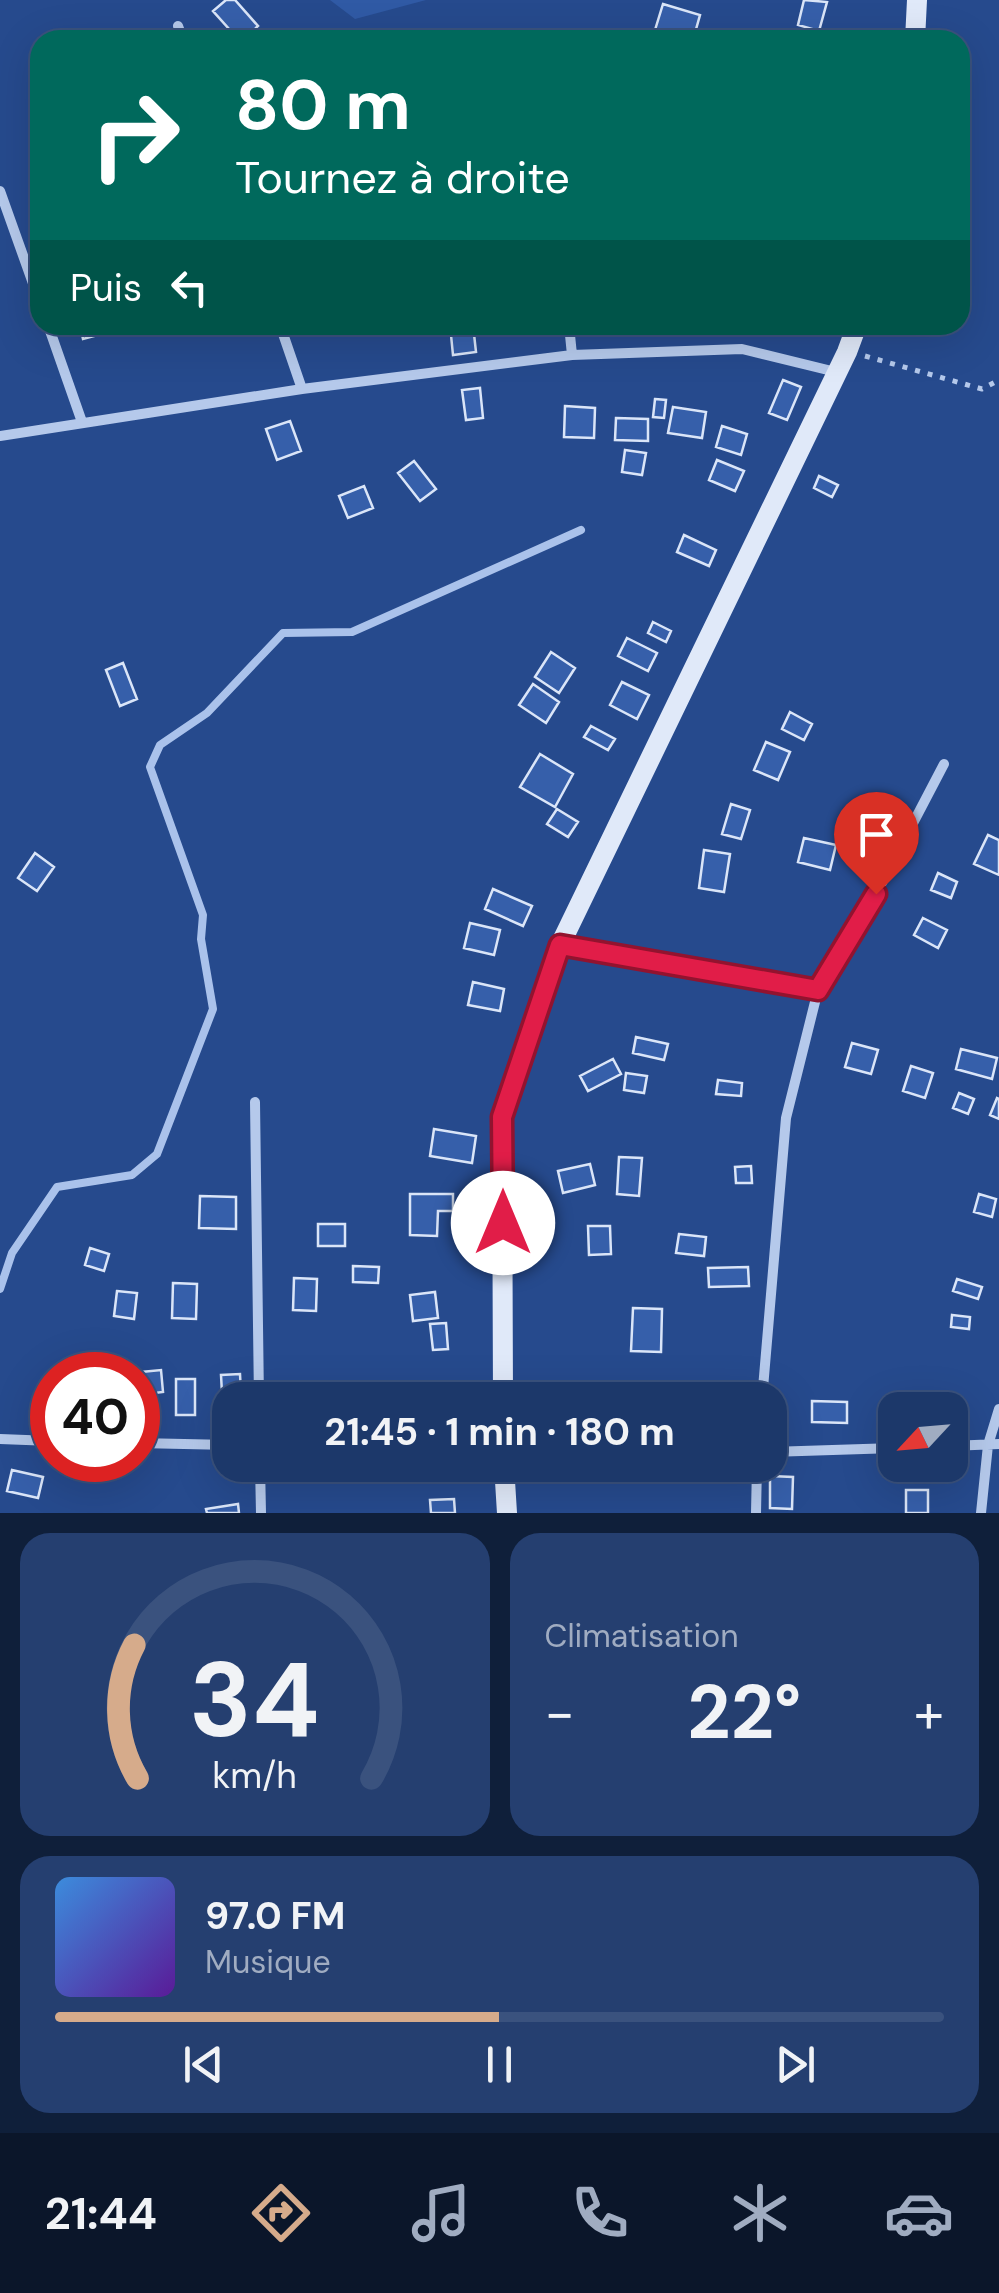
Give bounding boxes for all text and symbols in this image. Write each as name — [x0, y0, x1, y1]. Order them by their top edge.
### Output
text: 80 m — [235, 60, 411, 151]
icon: right — [70, 70, 200, 200]
text: Tournez à droite — [235, 148, 570, 207]
icon: left — [162, 260, 217, 315]
text: Puis — [70, 263, 142, 313]
pin — [834, 792, 919, 895]
icon: arrive — [849, 807, 904, 862]
position arrow — [451, 1171, 555, 1275]
speed limit sign: 40 — [30, 1352, 160, 1482]
north arrow — [878, 1392, 968, 1482]
map controls — [878, 1392, 968, 1482]
text: 21:45 · 1 min · 180 m — [324, 1407, 675, 1457]
text: Climatisation — [545, 1615, 739, 1657]
text: 34 — [190, 1633, 320, 1768]
text: 22° — [687, 1664, 801, 1761]
text: − — [545, 1677, 575, 1749]
text: + — [914, 1677, 944, 1749]
text: km/h — [213, 1753, 297, 1799]
text: 97.0 FM — [205, 1891, 345, 1941]
text: Musique — [205, 1941, 331, 1983]
icon: previous — [176, 2037, 231, 2092]
icon: pause — [472, 2037, 527, 2092]
icon: next — [768, 2037, 823, 2092]
icon: directions — [246, 2178, 316, 2248]
icon: music — [406, 2178, 476, 2248]
icon: phone — [565, 2178, 635, 2248]
icon: climate — [725, 2178, 795, 2248]
icon: car — [884, 2178, 954, 2248]
text: 21:44 — [45, 2184, 157, 2243]

